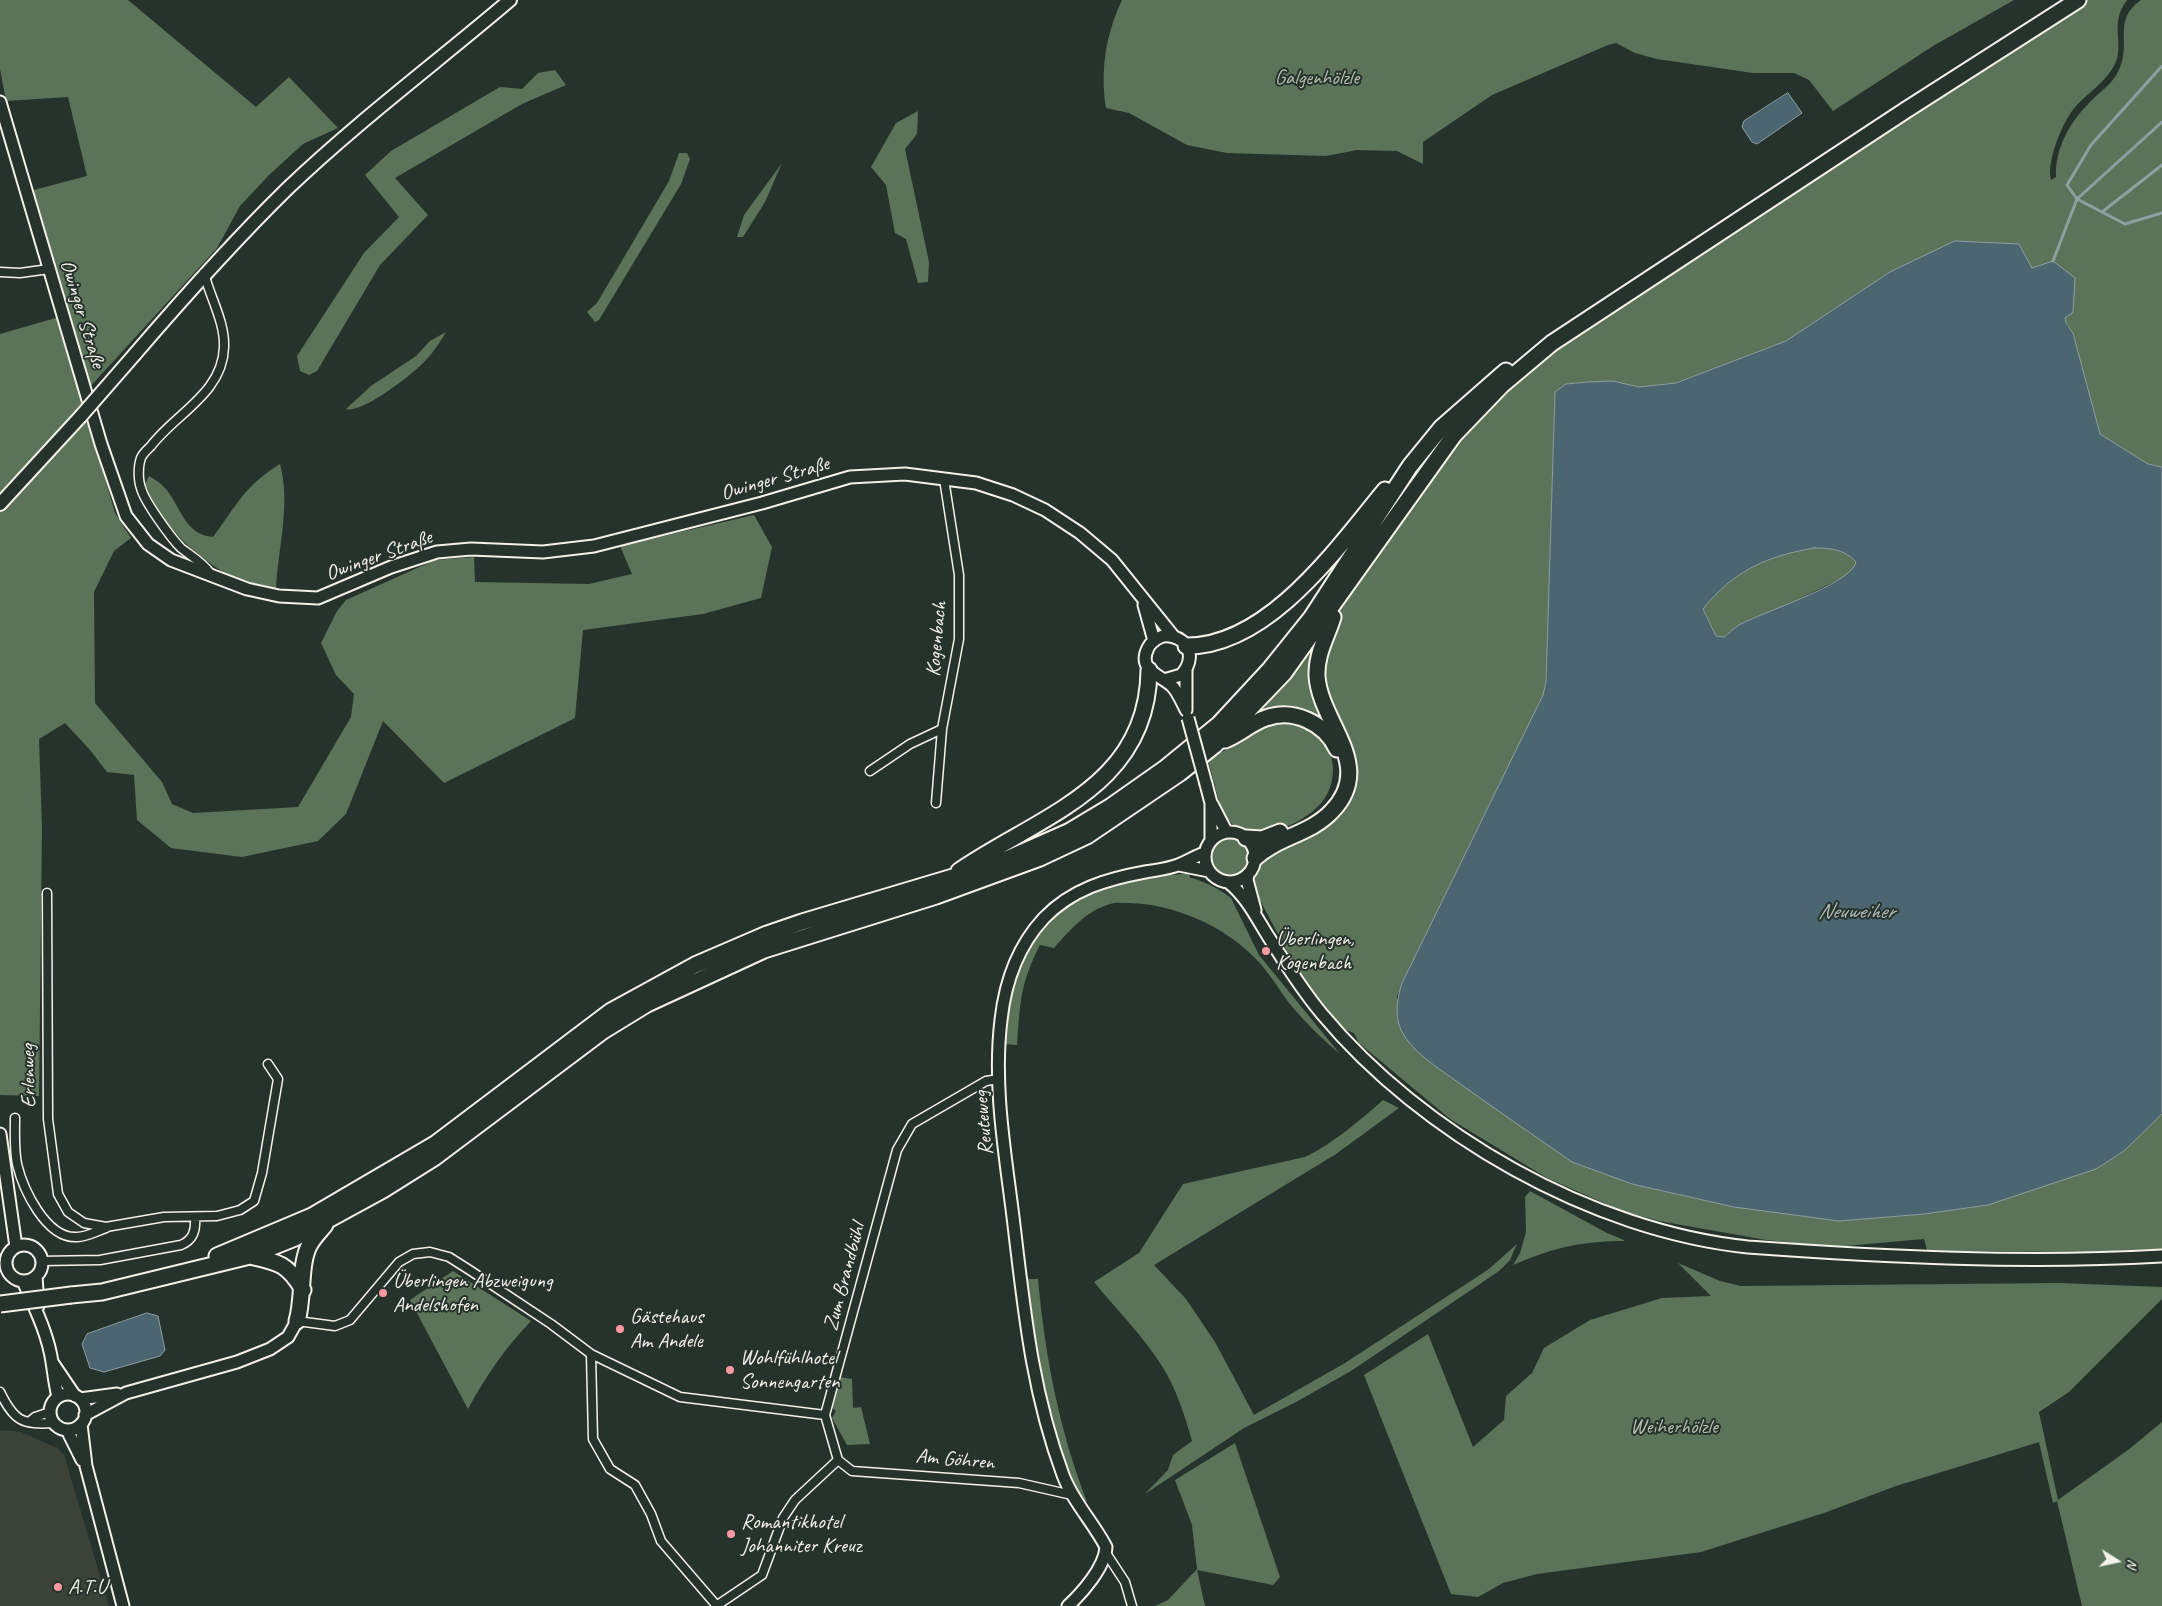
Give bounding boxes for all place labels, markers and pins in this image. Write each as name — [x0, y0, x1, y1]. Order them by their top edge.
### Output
place label: Überlingen, Kogenbach — [1276, 926, 1354, 976]
marker: Überlingen, Kogenbach — [1260, 945, 1272, 957]
place label: Überlingen Abzweigung Andelshofen — [393, 1268, 552, 1318]
marker: Überlingen Abzweigung Andelshofen — [377, 1287, 389, 1299]
place label: Gästehaus Am Andele — [630, 1304, 703, 1354]
marker: Gästehaus Am Andele — [614, 1323, 626, 1335]
place label: Wohlfühlhotel Sonnengarten — [740, 1345, 839, 1395]
marker: Wohlfühlhotel Sonnengarten — [724, 1364, 736, 1376]
place label: Romantikhotel Johanniter Kreuz — [741, 1509, 861, 1559]
marker: Romantikhotel Johanniter Kreuz — [725, 1528, 737, 1540]
place label: A.T.U — [68, 1574, 107, 1600]
marker: A.T.U — [52, 1581, 64, 1593]

